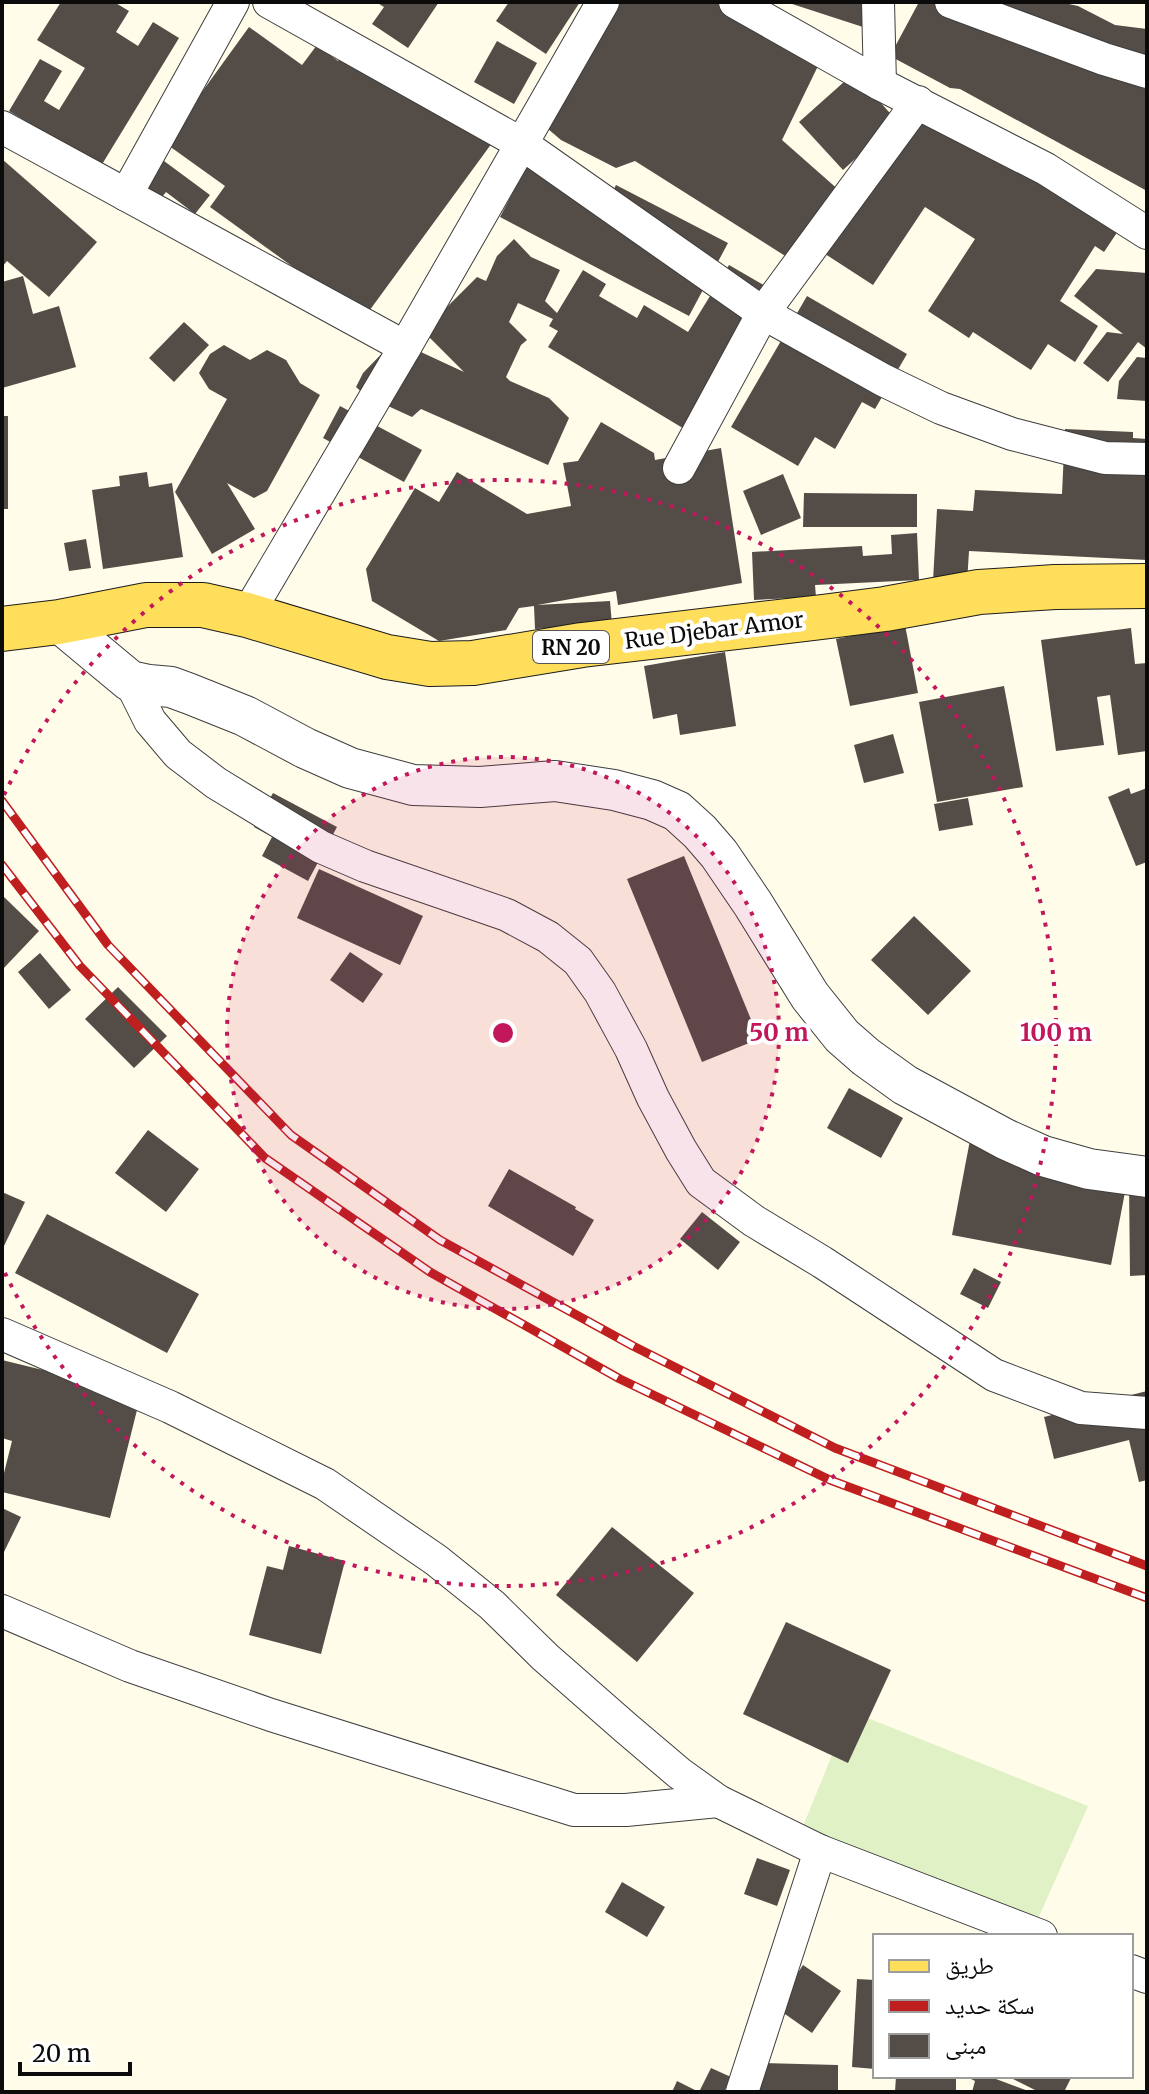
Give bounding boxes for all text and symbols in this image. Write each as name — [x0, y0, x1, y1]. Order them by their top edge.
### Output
street label: Rue Djebar Amor — [623, 605, 805, 655]
road number: RN 20 — [533, 631, 609, 663]
text: 50 m — [749, 1017, 809, 1048]
text: 100 m — [1020, 1017, 1092, 1048]
centre of rings — [489, 1019, 517, 1047]
legend — [873, 1934, 1133, 2078]
text: طريق — [945, 1950, 994, 1981]
text: سكة حديد — [945, 1990, 1035, 2021]
scale bar — [20, 2026, 130, 2076]
text: مبنى — [945, 2030, 986, 2061]
text: 20 m — [32, 2038, 91, 2069]

